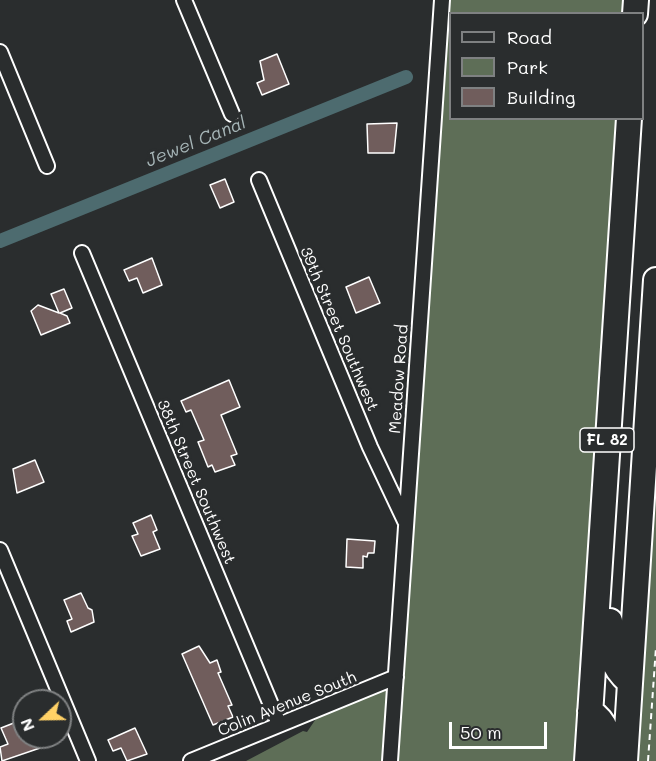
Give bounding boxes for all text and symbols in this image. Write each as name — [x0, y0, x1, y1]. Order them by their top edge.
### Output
legend — [449, 12, 644, 120]
text: Road — [507, 25, 552, 49]
text: Park — [507, 55, 548, 79]
text: Building — [507, 85, 575, 109]
water label: Jewel Canal — [143, 112, 249, 172]
street label: 39th Street Southwest — [296, 244, 382, 414]
street label: Meadow Road — [386, 324, 412, 434]
street label: 38th Street Southwest — [153, 397, 239, 567]
road number: FL 82 — [580, 428, 634, 452]
street label: Colin Avenue South — [215, 667, 359, 741]
north arrow — [12, 689, 72, 749]
scale bar — [452, 710, 550, 748]
text: N — [15, 716, 39, 735]
text: 50 m — [460, 720, 502, 744]

